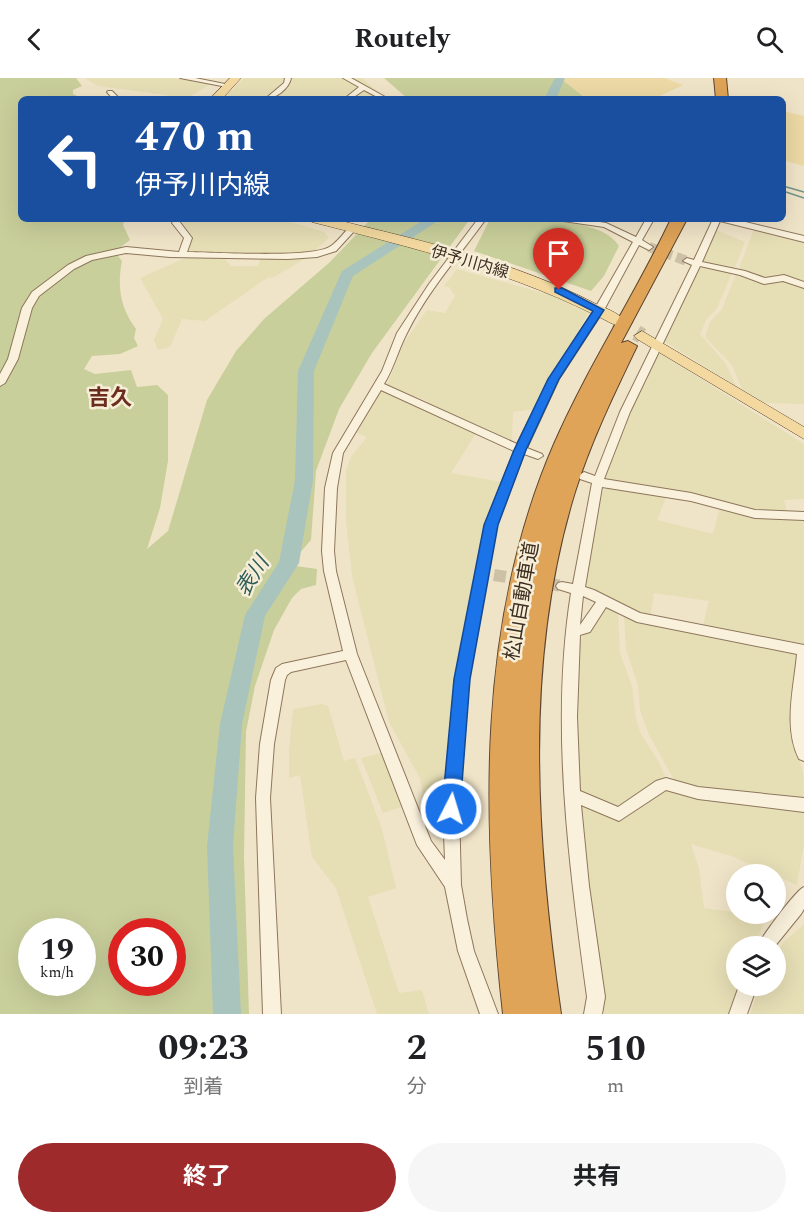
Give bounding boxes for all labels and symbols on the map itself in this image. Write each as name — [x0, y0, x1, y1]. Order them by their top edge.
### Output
pin — [533, 228, 584, 290]
street label: 伊予川内線 — [428, 239, 511, 285]
district label: 吉久 — [88, 382, 132, 415]
street label: 松山自動車道 — [497, 539, 547, 663]
water label: 表川 — [228, 549, 279, 603]
position arrow — [419, 777, 483, 841]
speed limit sign: 30 — [108, 918, 186, 996]

